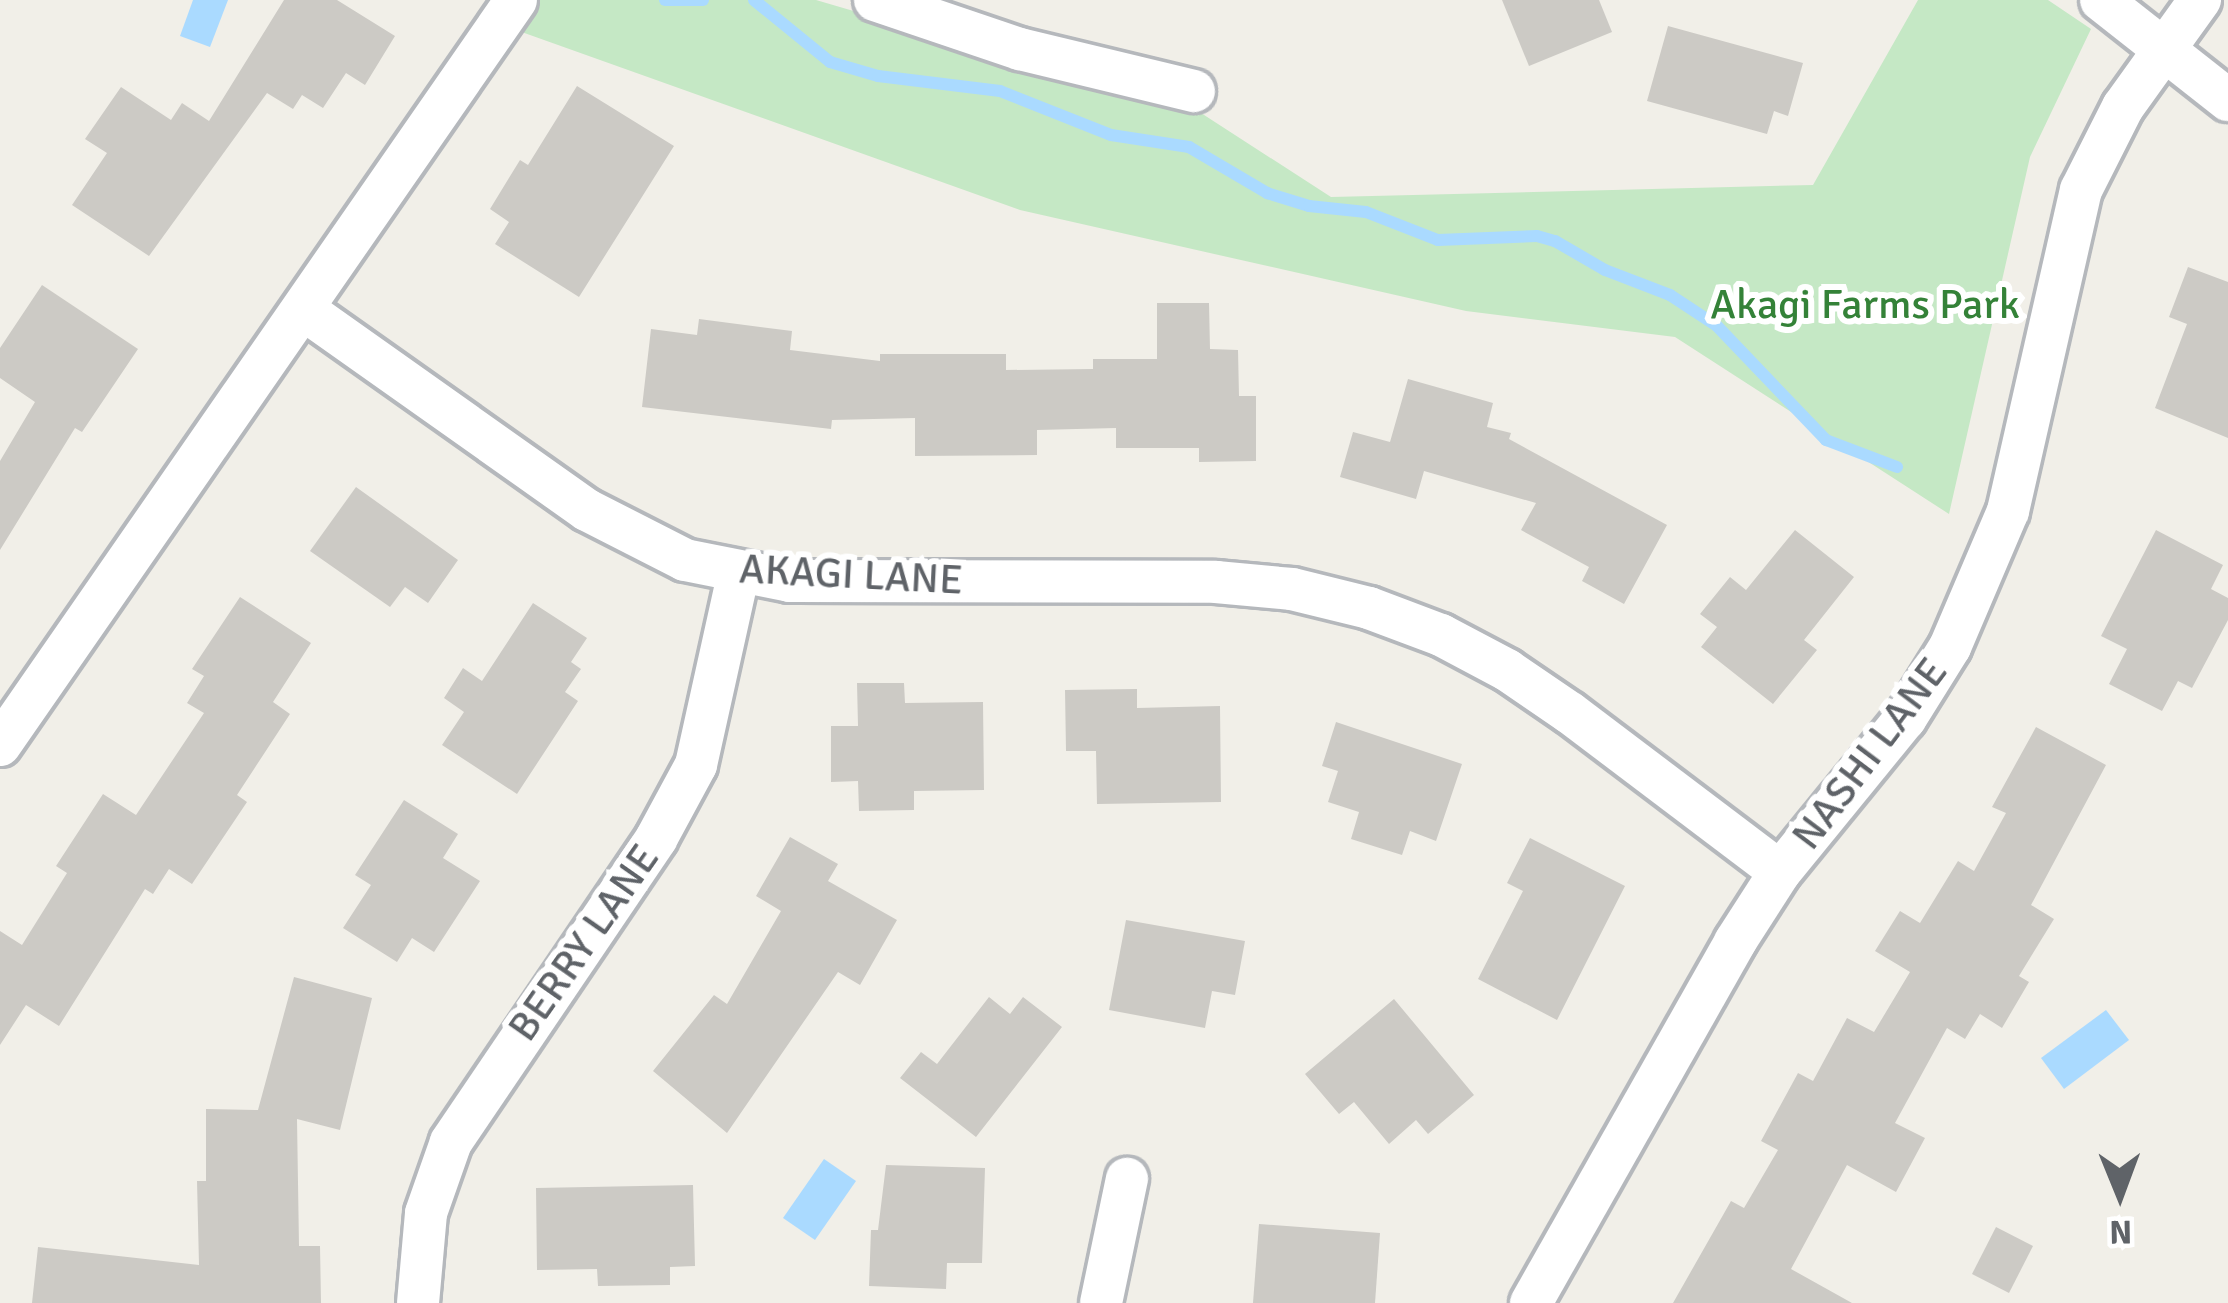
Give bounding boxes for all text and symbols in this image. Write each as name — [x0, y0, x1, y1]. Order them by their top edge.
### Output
park label: Akagi Farms Park — [1710, 280, 2020, 330]
street label: AKAGI LANE — [738, 544, 964, 606]
street label: NASHI LANE — [1782, 648, 1958, 860]
street label: BERRY LANE — [498, 835, 670, 1051]
north arrow — [2060, 1135, 2180, 1255]
text: N — [2109, 1211, 2132, 1252]

